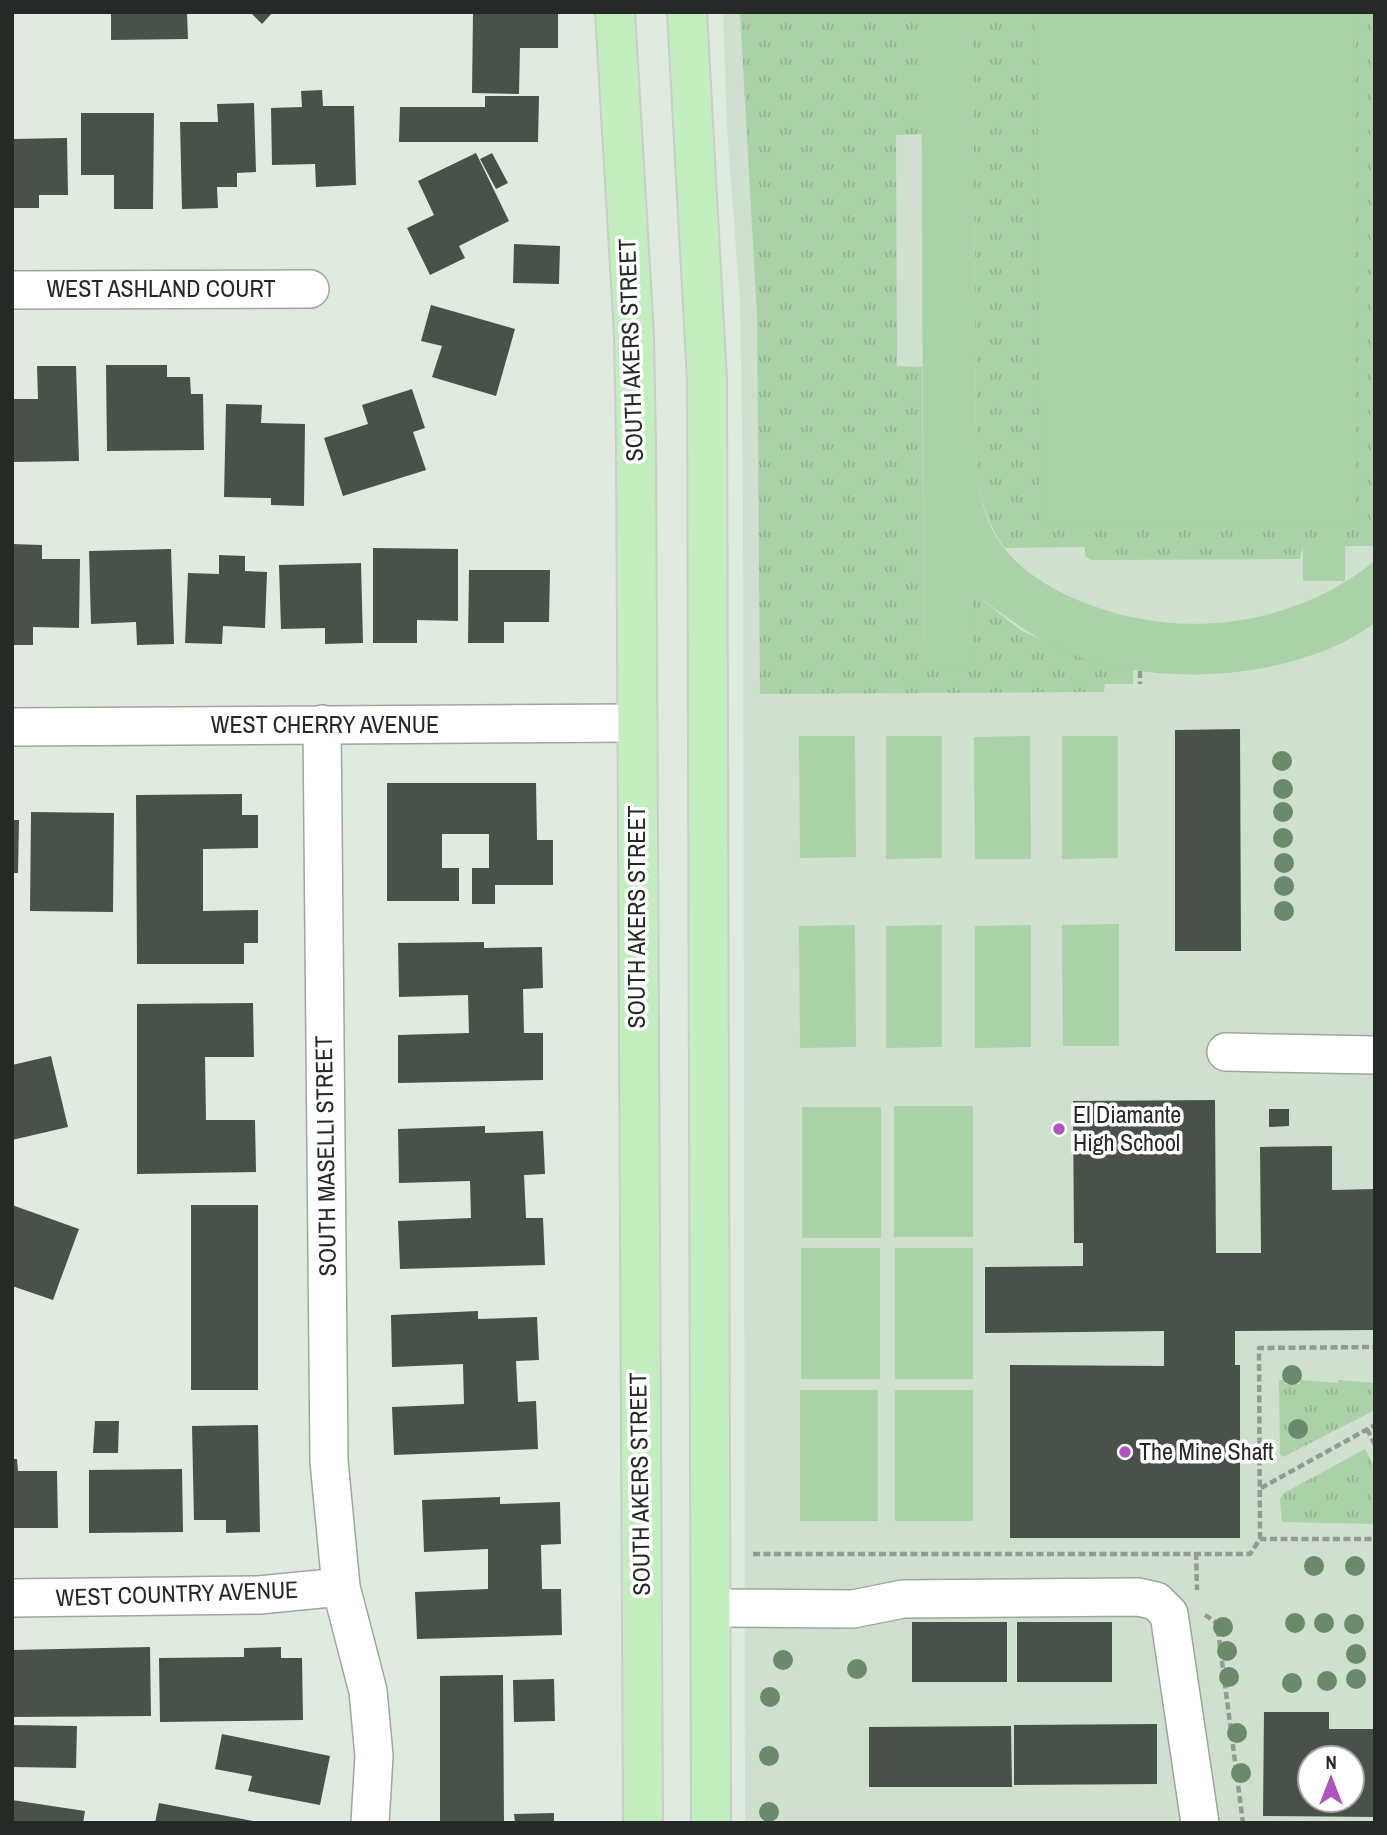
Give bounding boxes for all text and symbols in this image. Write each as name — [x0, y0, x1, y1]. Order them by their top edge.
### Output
street label: SOUTH AKERS STREET — [610, 238, 650, 462]
street label: WEST ASHLAND COURT — [47, 272, 275, 304]
street label: WEST CHERRY AVENUE — [211, 708, 439, 740]
street label: SOUTH AKERS STREET — [620, 805, 652, 1029]
street label: SOUTH MASELLI STREET — [307, 1035, 343, 1277]
place label: El Diamante High School — [1073, 1098, 1181, 1158]
marker: El Diamante High School — [1051, 1121, 1067, 1137]
street label: SOUTH AKERS STREET — [621, 1372, 657, 1596]
place label: The Mine Shaft — [1139, 1435, 1274, 1467]
marker: The Mine Shaft — [1117, 1444, 1133, 1460]
street label: WEST COUNTRY AVENUE — [55, 1573, 299, 1613]
north arrow — [1296, 1744, 1366, 1814]
text: N — [1325, 1749, 1337, 1775]

